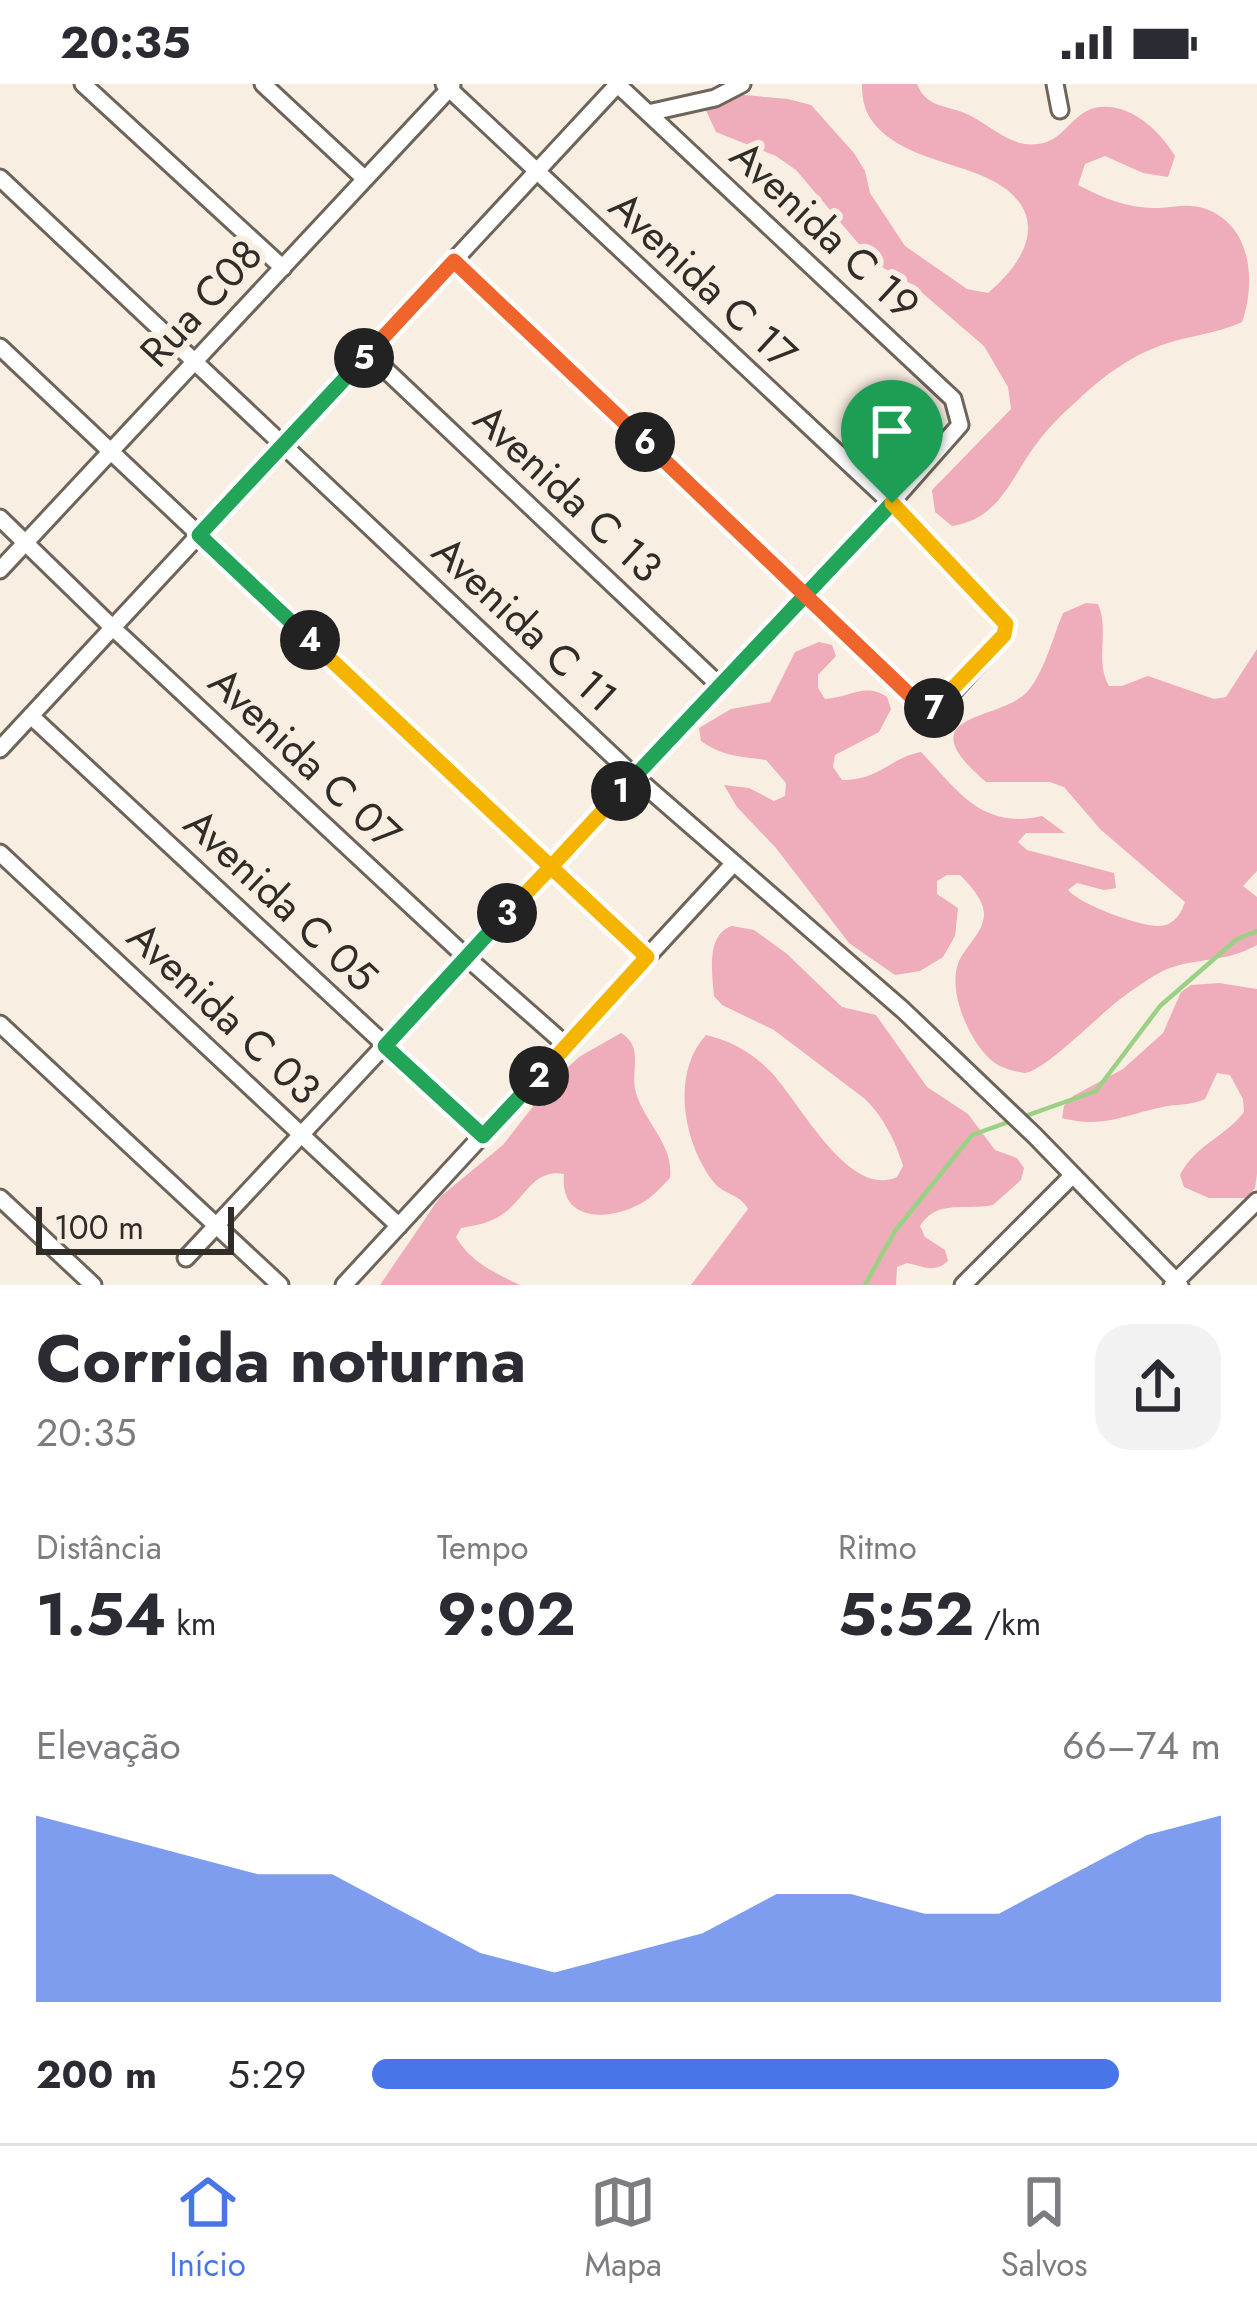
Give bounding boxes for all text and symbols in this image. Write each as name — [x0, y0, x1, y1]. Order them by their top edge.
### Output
text: 20:35 — [60, 10, 191, 75]
street label: Avenida C 19 — [717, 126, 933, 334]
street label: Avenida C 17 — [595, 177, 811, 383]
street label: Rua C08 — [126, 225, 276, 381]
pin: 5 — [334, 328, 394, 388]
text: 5 — [353, 334, 375, 381]
pin — [841, 380, 943, 503]
street label: Avenida C 13 — [460, 390, 676, 596]
icon: arrive — [859, 398, 925, 464]
pin: 6 — [615, 412, 675, 472]
text: 6 — [634, 418, 656, 465]
street label: Avenida C 11 — [419, 522, 631, 726]
pin: 4 — [280, 610, 340, 670]
text: 4 — [298, 616, 322, 663]
street label: Avenida C 07 — [195, 653, 415, 863]
pin: 7 — [904, 678, 964, 738]
text: 7 — [924, 684, 944, 731]
pin: 1 — [591, 761, 651, 821]
text: 1 — [613, 767, 629, 814]
street label: Avenida C 05 — [171, 794, 391, 1006]
pin: 3 — [477, 883, 537, 943]
text: 3 — [497, 889, 517, 936]
street label: Avenida C 03 — [114, 907, 334, 1119]
pin: 2 — [509, 1046, 569, 1106]
text: 2 — [528, 1052, 550, 1099]
scale bar — [36, 1201, 234, 1254]
text: 100 m — [54, 1204, 144, 1251]
text: Corrida noturna — [36, 1311, 526, 1407]
button: share — [1095, 1324, 1221, 1450]
text: 20:35 — [36, 1404, 137, 1461]
text: Distância — [36, 1524, 162, 1571]
text: Tempo — [437, 1524, 529, 1571]
text: Ritmo — [838, 1524, 917, 1571]
text: 1.54 — [36, 1571, 166, 1658]
text: 9:02 — [437, 1571, 576, 1658]
text: 5:52 — [838, 1571, 974, 1658]
text: km — [166, 1600, 217, 1647]
text: /km — [974, 1600, 1041, 1647]
text: Elevação — [36, 1717, 181, 1774]
text: 66–74 m — [1062, 1717, 1221, 1774]
text: 200 m — [36, 2046, 157, 2103]
text: 5:29 — [228, 2046, 306, 2103]
tab: Início — [169, 2169, 246, 2288]
tab: Mapa — [585, 2169, 662, 2288]
tab: Salvos — [1001, 2169, 1088, 2288]

